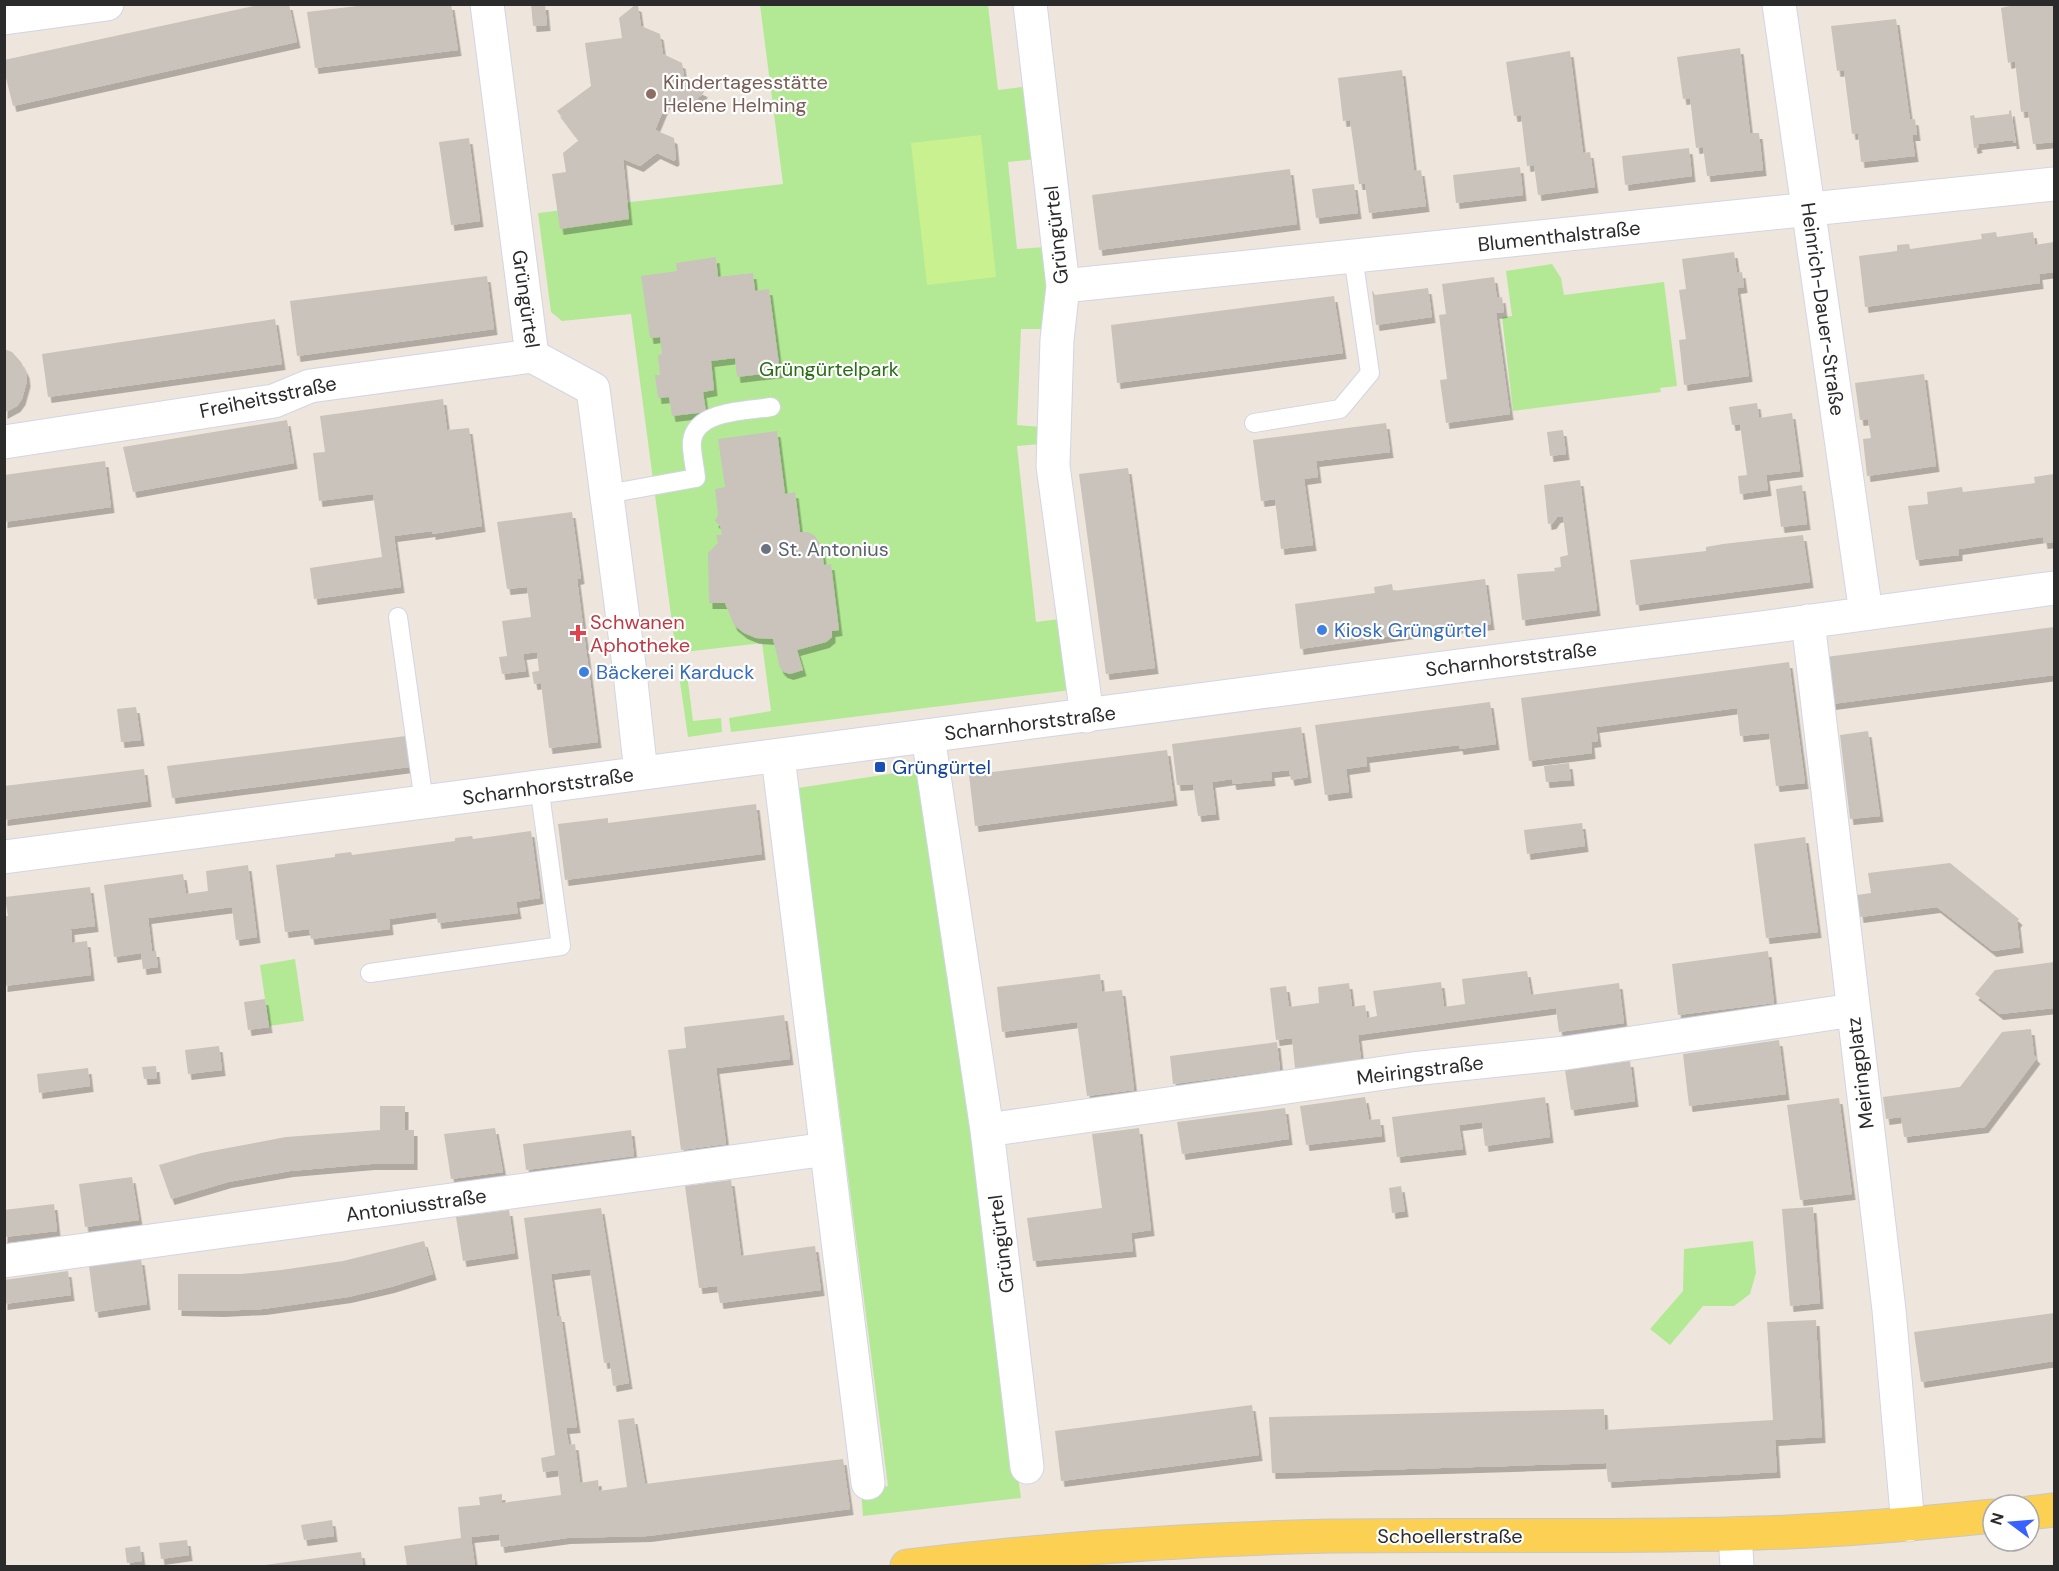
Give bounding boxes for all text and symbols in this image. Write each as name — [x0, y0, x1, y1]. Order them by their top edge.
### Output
place label: Kindertagesstätte Helene Helming — [663, 69, 828, 118]
marker: Kindertagesstätte Helene Helming — [644, 87, 658, 101]
street label: Grüngürtel — [1038, 184, 1074, 286]
street label: Heinrich-Dauer-Straße — [1795, 201, 1851, 417]
street label: Blumenthalstraße — [1476, 215, 1642, 257]
street label: Grüngürtel — [506, 248, 546, 350]
park label: Grüngürtelpark — [759, 356, 899, 382]
street label: Freiheitsstraße — [197, 370, 339, 424]
place label: St. Antonius — [778, 536, 889, 562]
marker: St. Antonius — [759, 542, 773, 556]
place label: Schwanen Aphotheke — [590, 609, 690, 658]
place label: Kiosk Grüngürtel — [1334, 617, 1487, 643]
marker: Kiosk Grüngürtel — [1315, 623, 1329, 637]
marker: Schwanen Aphotheke — [571, 626, 585, 640]
street label: Scharnhorststraße — [1424, 636, 1598, 682]
place label: Bäckerei Karduck — [596, 659, 754, 685]
marker: Bäckerei Karduck — [577, 665, 591, 679]
street label: Scharnhorststraße — [943, 700, 1117, 746]
place label: Grüngürtel — [892, 754, 991, 780]
marker: Grüngürtel — [873, 760, 887, 774]
street label: Scharnhorststraße — [461, 761, 635, 811]
street label: Meiringplatz — [1840, 1016, 1880, 1130]
street label: Meiringstraße — [1355, 1049, 1485, 1091]
street label: Antoniusstraße — [344, 1182, 488, 1228]
street label: Grüngürtel — [982, 1193, 1020, 1295]
north arrow — [1981, 1493, 2041, 1553]
text: N — [1985, 1510, 2009, 1528]
street label: Schoellerstraße — [1377, 1523, 1523, 1549]

